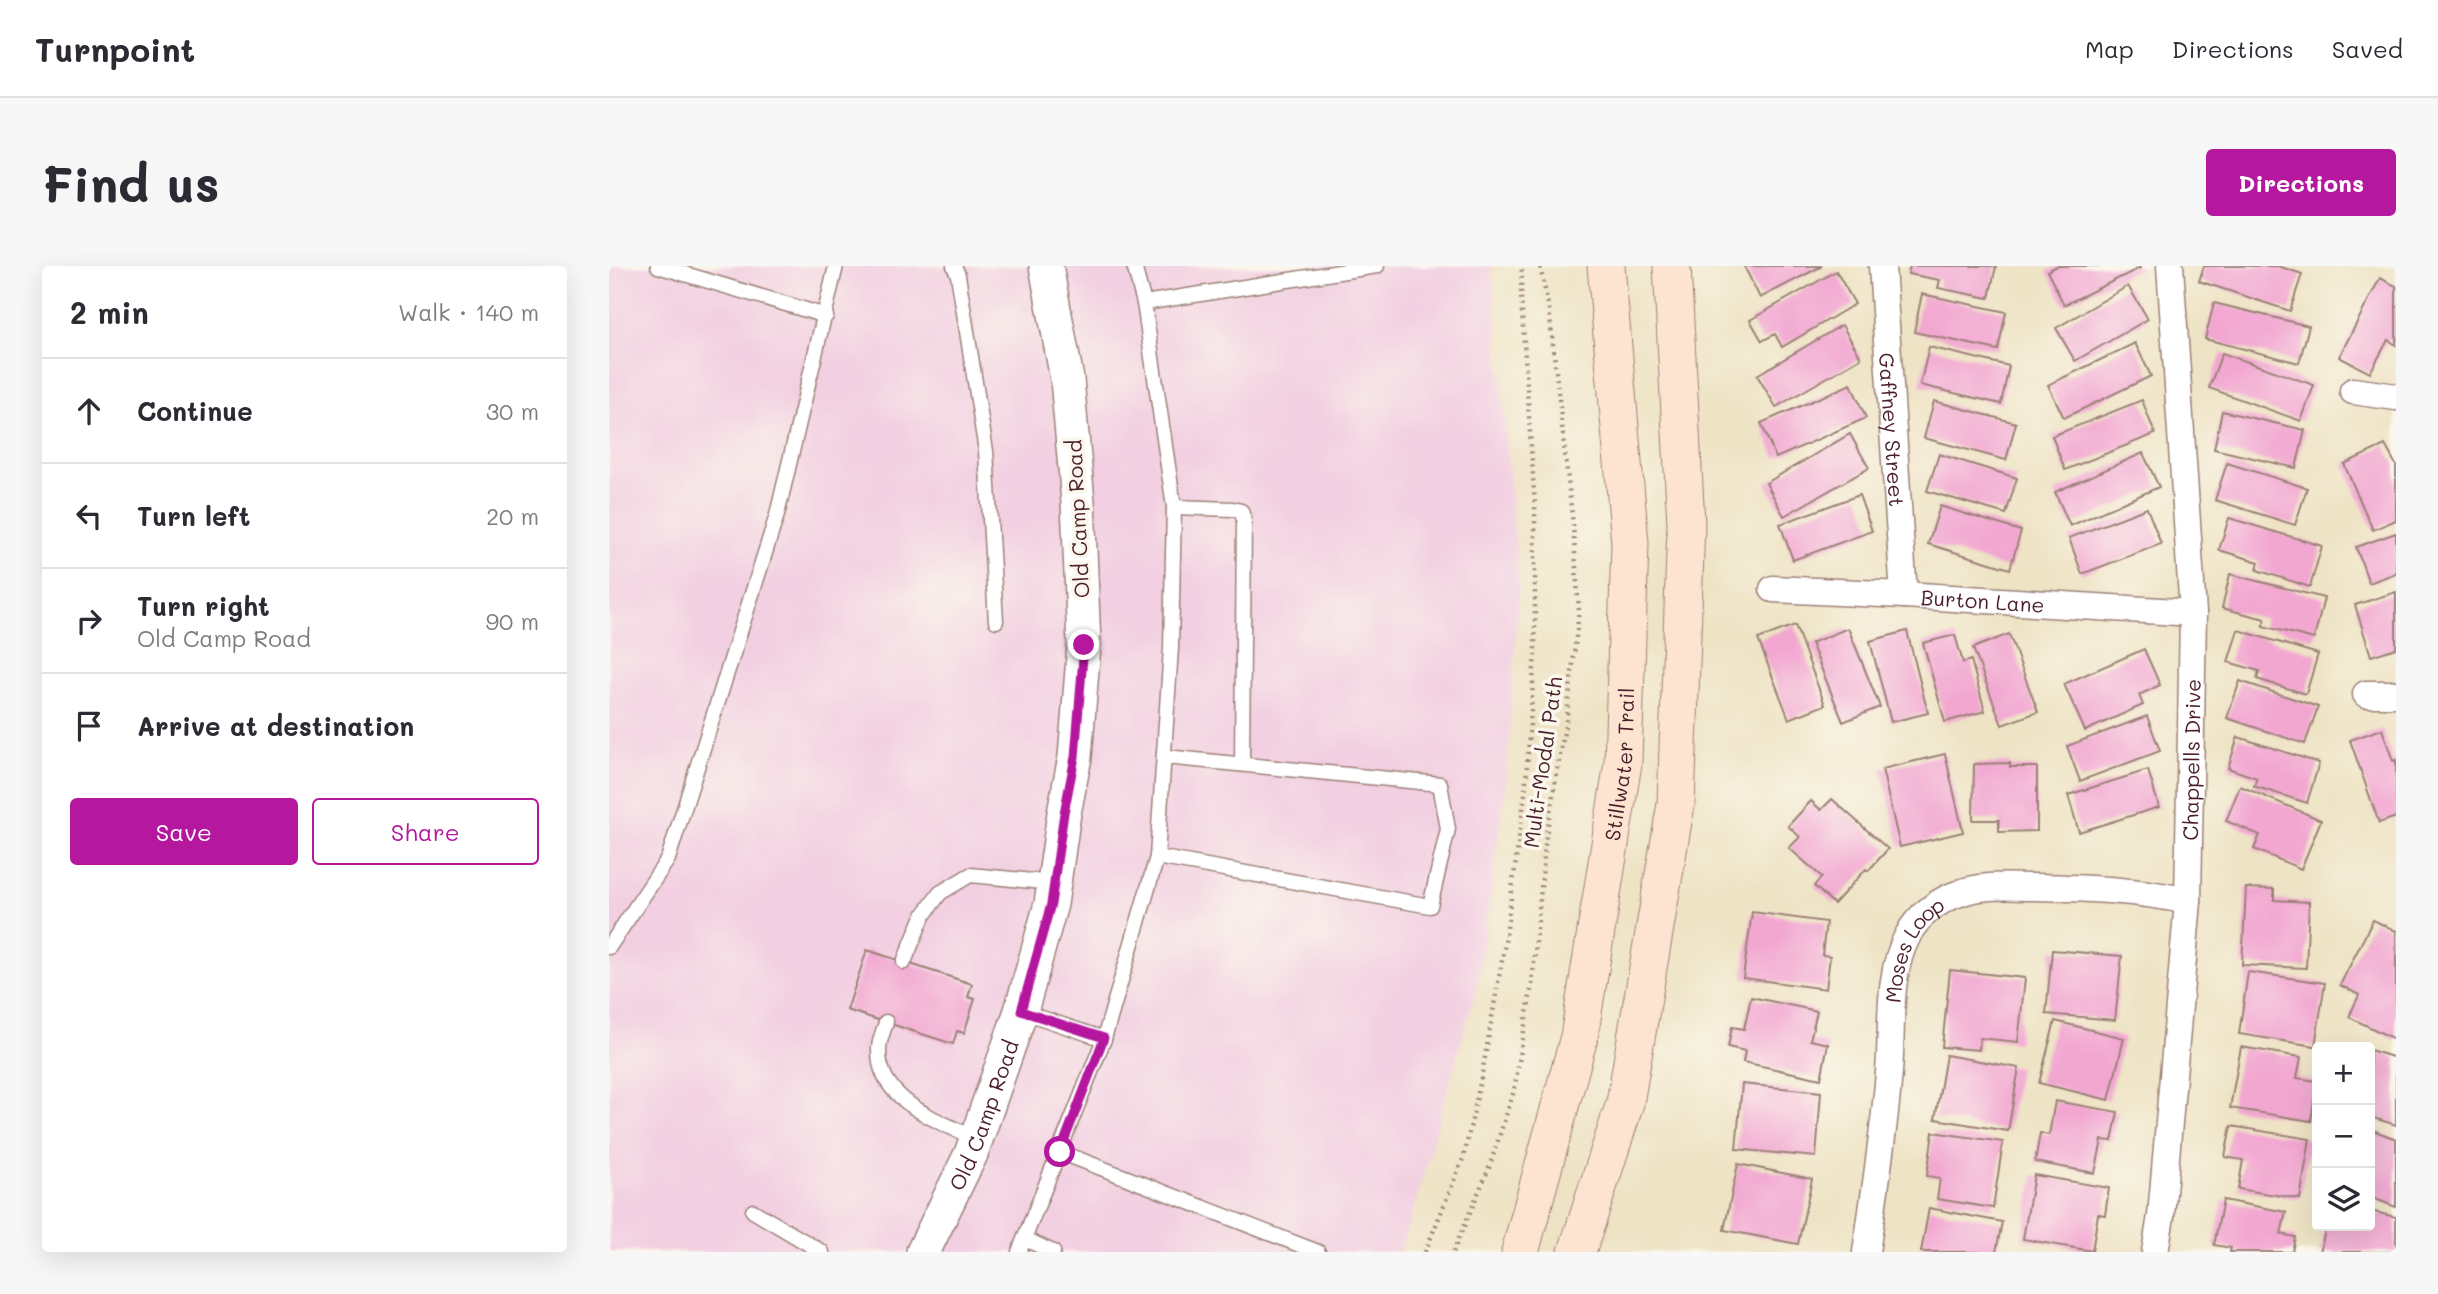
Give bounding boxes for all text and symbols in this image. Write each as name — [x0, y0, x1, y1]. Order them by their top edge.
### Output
text: Turnpoint — [35, 27, 195, 70]
text: Map — [2085, 33, 2134, 64]
text: Directions — [2172, 33, 2294, 64]
text: Saved — [2332, 33, 2403, 64]
button: Directions — [2206, 149, 2396, 216]
text: Find us — [42, 151, 220, 214]
text: 2 min — [70, 292, 149, 332]
text: Walk · 140 m — [398, 297, 539, 327]
street label: Gaffney Street — [1874, 352, 1912, 507]
icon: ahead — [70, 392, 108, 430]
text: Continue — [137, 394, 253, 428]
text: 30 m — [486, 396, 539, 426]
street label: Old Camp Road — [1059, 439, 1095, 599]
icon: left — [70, 497, 108, 535]
text: Turn left — [137, 499, 250, 533]
text: 20 m — [486, 501, 539, 531]
street label: Burton Lane — [1920, 583, 2045, 617]
text: Turn right — [137, 589, 270, 623]
icon: right — [70, 602, 108, 640]
text: 90 m — [486, 606, 539, 636]
text: Old Camp Road — [137, 623, 311, 653]
route end — [1068, 629, 1099, 660]
street label: Multi-Modal Path — [1517, 675, 1567, 849]
street label: Chappells Drive — [2176, 678, 2205, 841]
street label: Stillwater Trail — [1597, 687, 1639, 843]
icon: arrive — [70, 707, 108, 745]
text: Arrive at destination — [137, 709, 414, 743]
button: Save — [70, 798, 298, 865]
button: Share — [312, 798, 539, 865]
street label: Moses Loop — [1878, 890, 1949, 1004]
street label: Old Camp Road — [942, 1036, 1023, 1195]
map controls — [2312, 1042, 2375, 1231]
button: + — [2312, 1042, 2375, 1105]
button: − — [2312, 1105, 2375, 1168]
route start — [1044, 1136, 1075, 1167]
button: layers — [2312, 1168, 2375, 1231]

